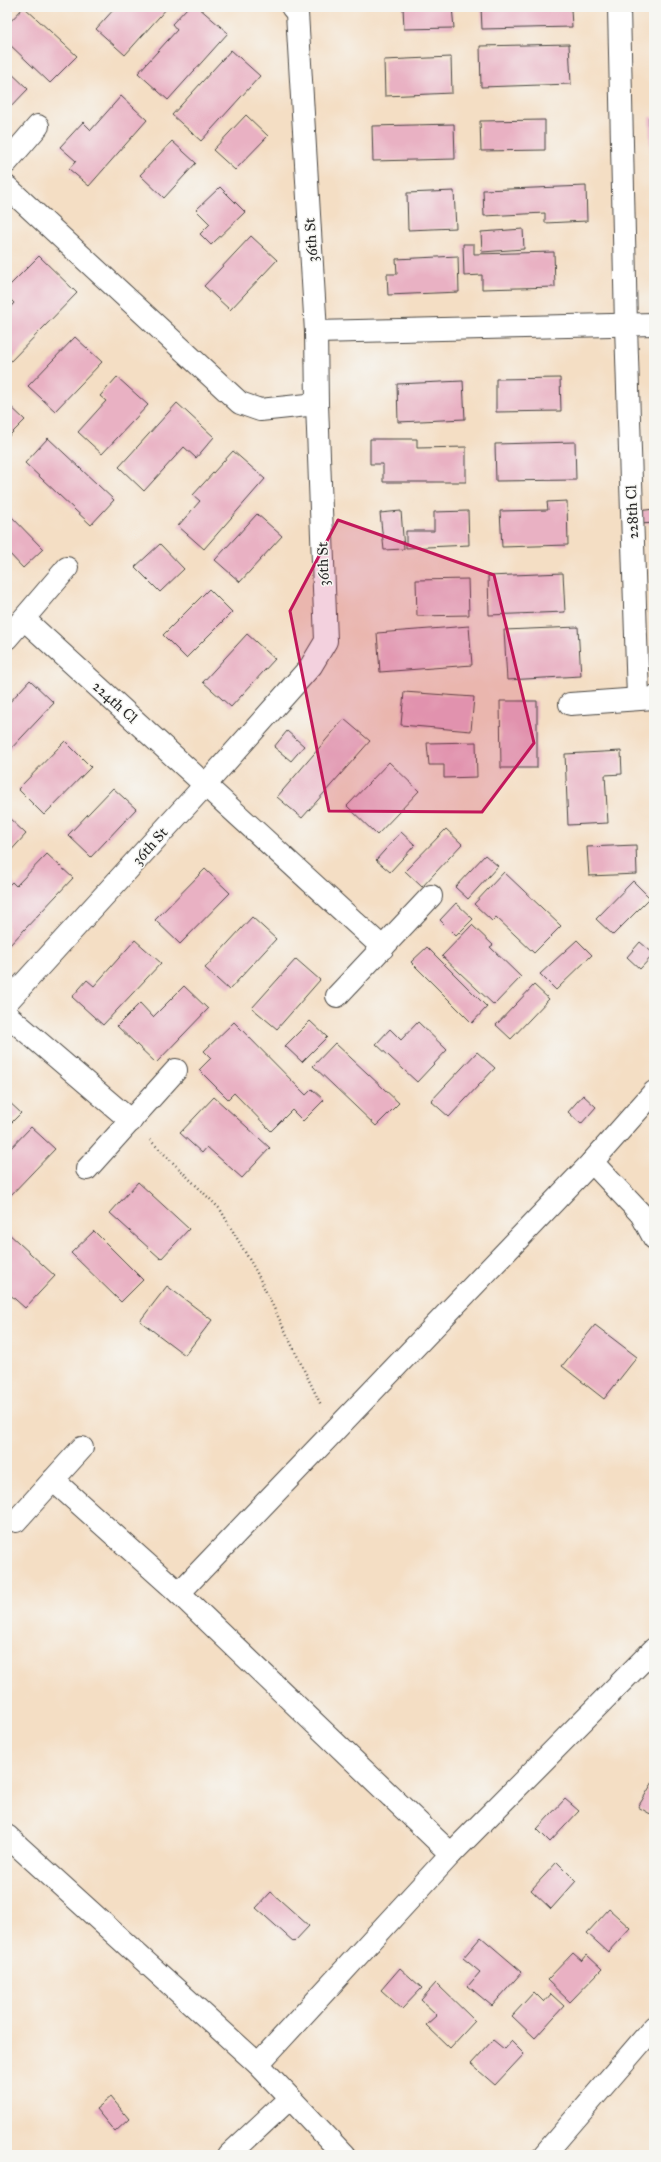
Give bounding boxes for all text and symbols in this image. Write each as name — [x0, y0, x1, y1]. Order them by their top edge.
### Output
street label: 36th St — [300, 216, 322, 263]
street label: 228th Cl — [622, 484, 642, 539]
street label: 36th St — [313, 541, 333, 587]
street label: 224th Cl — [89, 677, 142, 727]
street label: 36th St — [128, 823, 172, 869]

